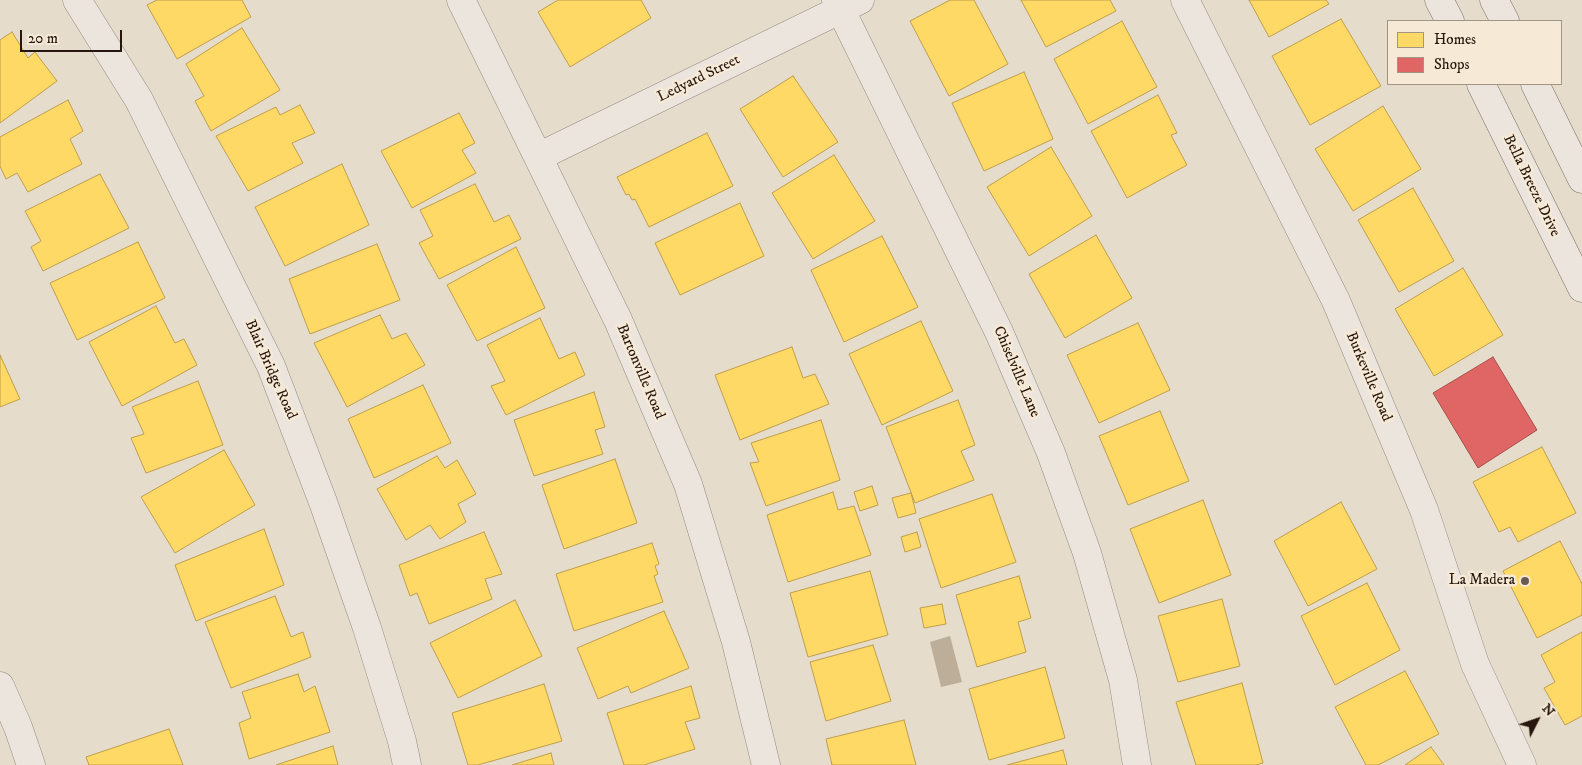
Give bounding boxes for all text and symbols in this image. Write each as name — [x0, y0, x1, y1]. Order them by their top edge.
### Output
scale bar — [22, 20, 125, 52]
legend — [1387, 20, 1562, 85]
text: 20 m — [28, 29, 58, 48]
text: Homes — [1434, 30, 1476, 49]
street label: Ledyard Street — [655, 51, 743, 107]
text: Shops — [1434, 55, 1470, 74]
street label: Bella Breeze Drive — [1499, 132, 1563, 240]
street label: Blair Bridge Road — [240, 317, 300, 423]
street label: Bartonville Road — [612, 322, 668, 422]
street label: Chiselville Lane — [989, 324, 1043, 420]
street label: Burkeville Road — [1341, 329, 1395, 425]
place label: La Madera — [1449, 572, 1515, 590]
marker: La Madera — [1519, 575, 1531, 587]
north arrow — [1512, 695, 1562, 745]
text: N — [1538, 700, 1559, 720]

